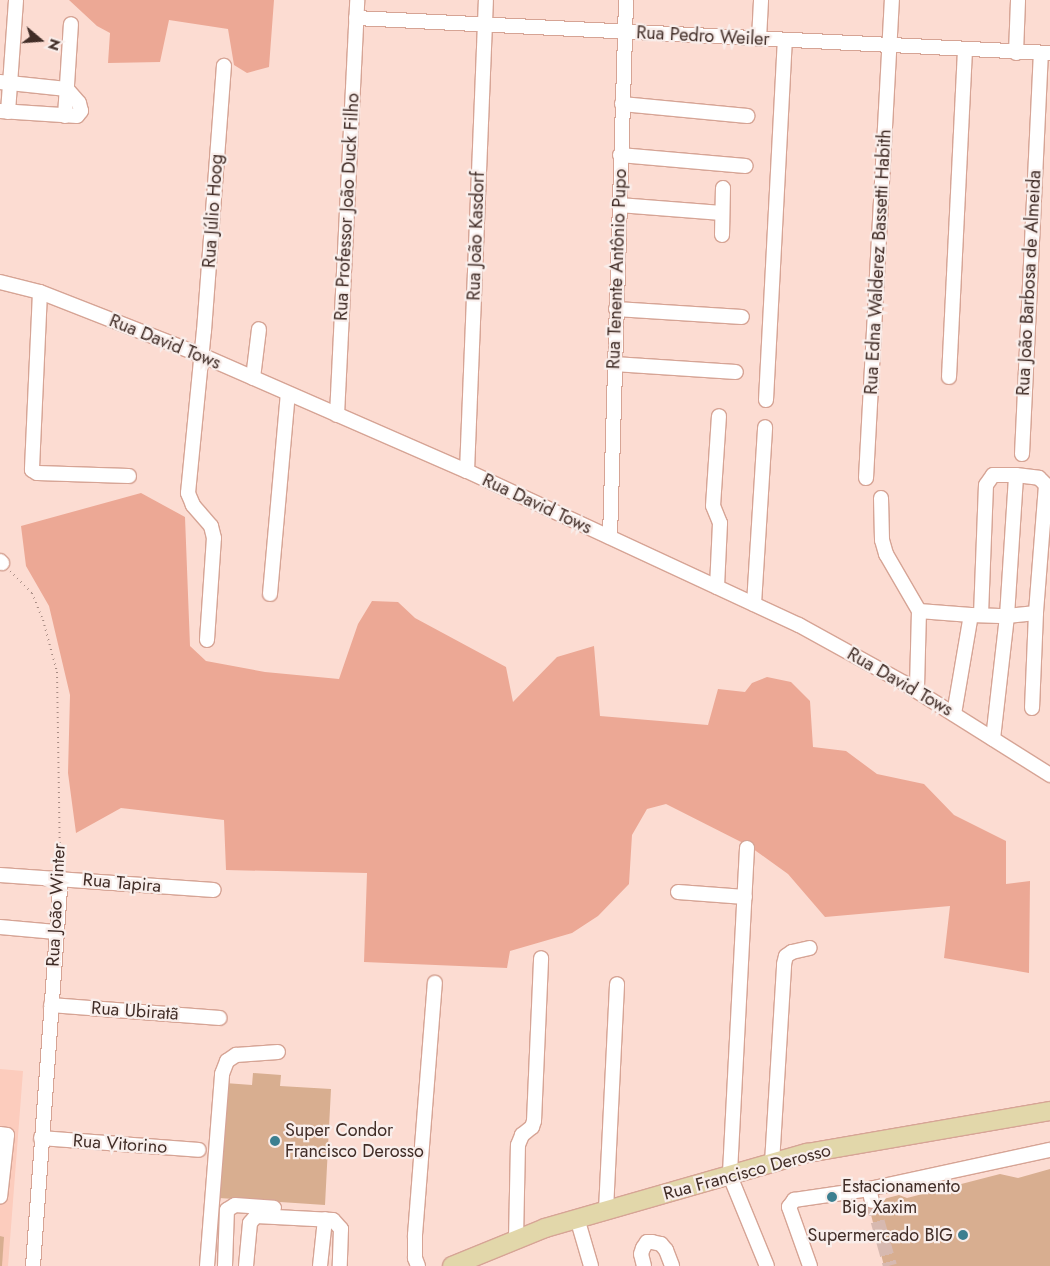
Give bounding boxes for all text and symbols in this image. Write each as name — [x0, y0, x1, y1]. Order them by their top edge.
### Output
north arrow — [15, 15, 65, 65]
street label: Rua Pedro Weiler — [636, 22, 770, 50]
text: N — [43, 36, 65, 53]
street label: Rua Professor João Duck Filho — [330, 93, 364, 321]
street label: Rua Edna Walderez Bassetti Habith — [860, 129, 896, 395]
street label: Rua Júlio Hoog — [198, 153, 228, 269]
street label: Rua Tenente Antônio Pupo — [603, 168, 631, 370]
street label: Rua João Barbosa de Almeida — [1012, 170, 1046, 396]
street label: Rua João Kasdorf — [463, 171, 489, 301]
street label: Rua David Tows — [106, 310, 224, 374]
street label: Rua David Tows — [479, 469, 595, 539]
street label: Rua David Tows — [843, 643, 957, 721]
street label: Rua João Winter — [42, 843, 70, 967]
street label: Rua Tapira — [82, 869, 162, 897]
street label: Rua Ubiratã — [91, 997, 179, 1025]
place label: Super Condor Francisco Derosso — [285, 1120, 424, 1162]
street label: Rua Vitorino — [72, 1130, 168, 1158]
marker: Super Condor Francisco Derosso — [269, 1135, 281, 1147]
street label: Rua Francisco Derosso — [661, 1139, 833, 1205]
place label: Estacionamento Big Xaxim — [842, 1176, 960, 1218]
marker: Estacionamento Big Xaxim — [826, 1191, 838, 1203]
place label: Supermercado BIG — [808, 1224, 953, 1246]
marker: Supermercado BIG — [957, 1229, 969, 1241]

